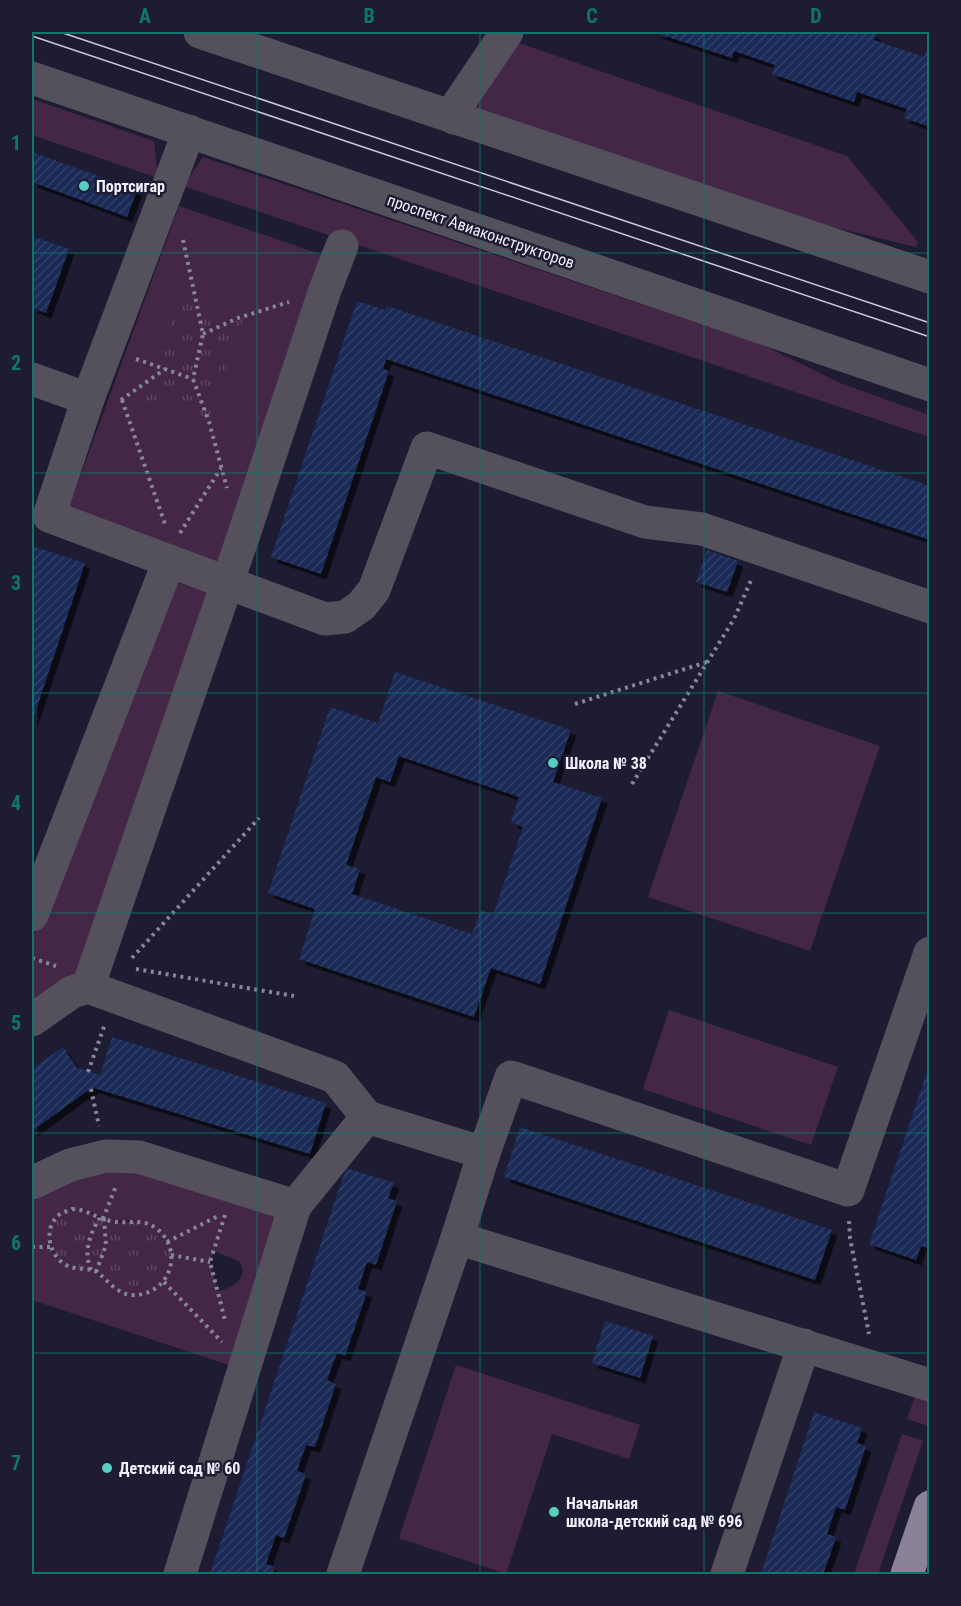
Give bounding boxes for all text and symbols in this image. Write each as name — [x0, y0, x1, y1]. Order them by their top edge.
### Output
text: A — [139, 4, 151, 28]
text: B — [363, 4, 375, 28]
text: C — [586, 4, 598, 28]
text: D — [810, 4, 822, 28]
text: 1 — [11, 131, 21, 155]
place label: Портсигар — [96, 177, 165, 196]
marker: Портсигар — [77, 179, 91, 193]
street label: проспект Авиаконструкторов — [385, 190, 577, 273]
text: 2 — [11, 351, 21, 375]
text: 3 — [11, 571, 21, 595]
place label: Школа № 38 — [565, 754, 647, 773]
marker: Школа № 38 — [546, 756, 560, 770]
text: 4 — [11, 791, 21, 815]
text: 5 — [11, 1011, 21, 1035]
text: 6 — [11, 1231, 21, 1255]
text: 7 — [11, 1451, 21, 1475]
place label: Детский сад № 60 — [119, 1459, 240, 1478]
marker: Детский сад № 60 — [100, 1461, 114, 1475]
place label: Начальная школа-детский сад № 696 — [566, 1494, 742, 1531]
marker: Начальная школа-детский сад № 696 — [547, 1505, 561, 1519]

